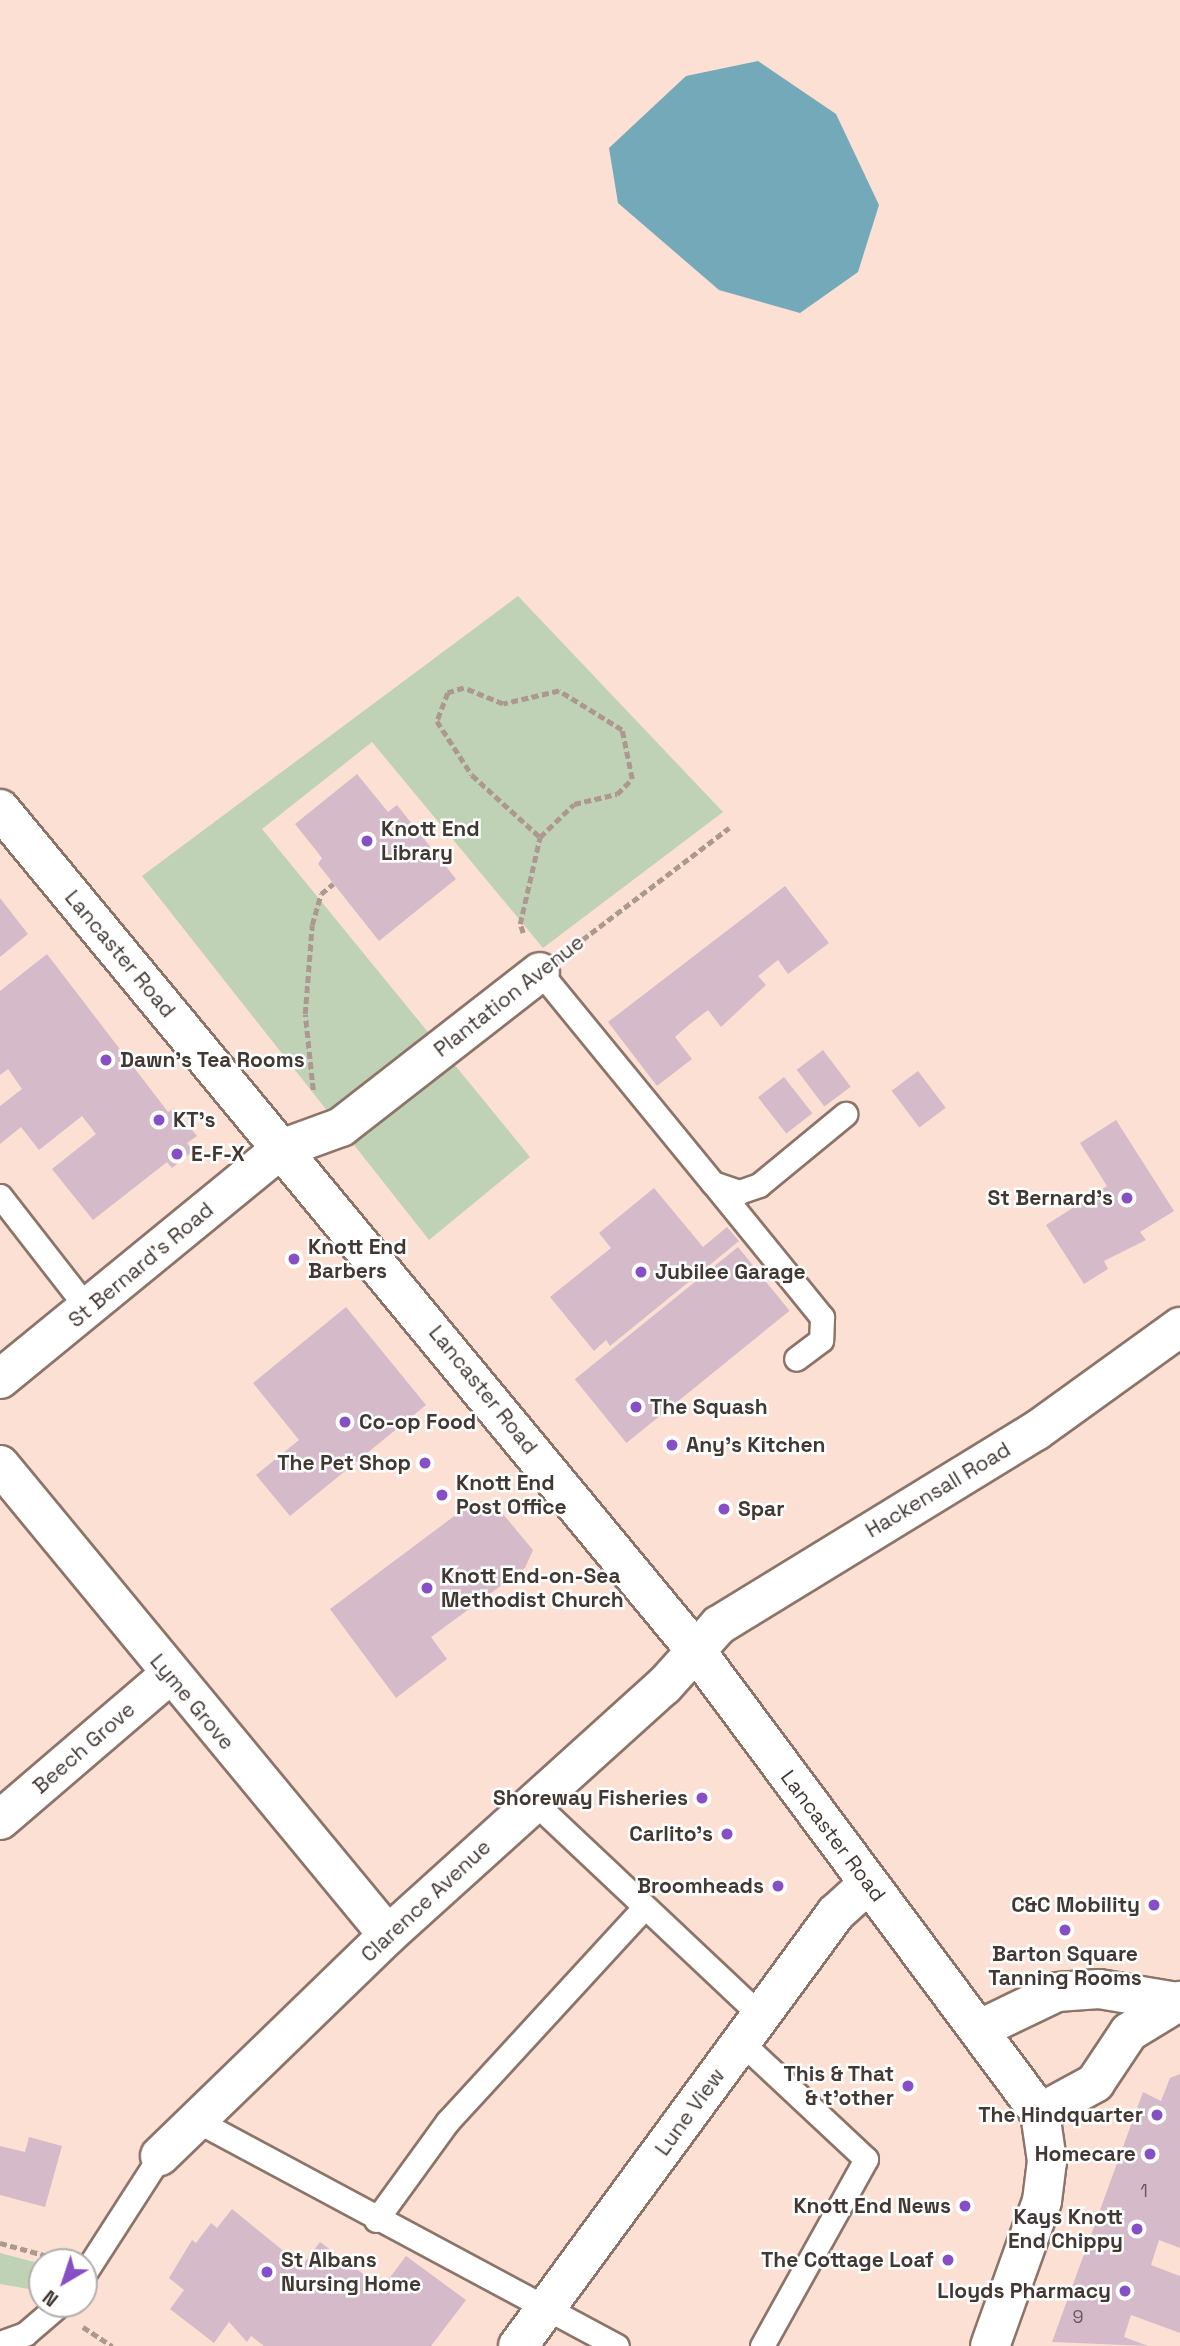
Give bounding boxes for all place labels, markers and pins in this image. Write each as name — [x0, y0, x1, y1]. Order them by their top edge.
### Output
place label: Knott End Library — [381, 816, 480, 866]
marker: Knott End Library — [359, 833, 375, 849]
place label: Dawn's Tea Rooms — [120, 1047, 305, 1073]
marker: Dawn's Tea Rooms — [98, 1052, 114, 1068]
place label: KT's — [173, 1107, 215, 1133]
marker: KT's — [151, 1112, 167, 1128]
place label: E-F-X — [191, 1141, 245, 1167]
marker: E-F-X — [169, 1146, 185, 1162]
place label: St Bernard's — [988, 1185, 1113, 1211]
marker: St Bernard's — [1119, 1190, 1135, 1206]
place label: Knott End Barbers — [308, 1234, 407, 1284]
marker: Knott End Barbers — [286, 1251, 302, 1267]
place label: Jubilee Garage — [655, 1259, 806, 1285]
marker: Jubilee Garage — [633, 1264, 649, 1280]
place label: The Squash — [650, 1394, 768, 1420]
marker: The Squash — [628, 1399, 644, 1415]
place label: Co-op Food — [359, 1409, 476, 1435]
marker: Co-op Food — [337, 1414, 353, 1430]
place label: Any's Kitchen — [686, 1432, 826, 1458]
marker: Any's Kitchen — [664, 1437, 680, 1453]
place label: The Pet Shop — [277, 1450, 411, 1476]
marker: The Pet Shop — [417, 1455, 433, 1471]
place label: Knott End Post Office — [456, 1470, 567, 1520]
marker: Knott End Post Office — [434, 1487, 450, 1503]
place label: Spar — [738, 1496, 785, 1522]
marker: Spar — [716, 1501, 732, 1517]
place label: Knott End-on-Sea Methodist Church — [441, 1563, 624, 1613]
marker: Knott End-on-Sea Methodist Church — [419, 1580, 435, 1596]
place label: Shoreway Fisheries — [493, 1785, 688, 1811]
marker: Shoreway Fisheries — [694, 1790, 710, 1806]
place label: Carlito's — [629, 1821, 713, 1847]
marker: Carlito's — [719, 1826, 735, 1842]
place label: Broomheads — [637, 1873, 764, 1899]
marker: Broomheads — [770, 1878, 786, 1894]
place label: C&C Mobility — [1011, 1892, 1140, 1918]
marker: C&C Mobility — [1146, 1897, 1162, 1913]
marker: Barton Square Tanning Rooms — [1057, 1922, 1073, 1938]
place label: Barton Square Tanning Rooms — [988, 1941, 1142, 1991]
place label: This & That & t'other — [783, 2061, 894, 2111]
marker: This & That & t'other — [900, 2078, 916, 2094]
place label: The Hindquarter — [978, 2102, 1143, 2128]
marker: The Hindquarter — [1149, 2107, 1165, 2123]
place label: Homecare — [1035, 2141, 1136, 2167]
marker: Homecare — [1142, 2146, 1158, 2162]
place label: Knott End News — [793, 2193, 951, 2219]
marker: Knott End News — [957, 2198, 973, 2214]
place label: Kays Knott End Chippy — [1008, 2204, 1123, 2254]
marker: Kays Knott End Chippy — [1129, 2221, 1145, 2237]
place label: St Albans Nursing Home — [281, 2247, 421, 2297]
place label: The Cottage Loaf — [761, 2247, 934, 2273]
marker: The Cottage Loaf — [940, 2252, 956, 2268]
marker: St Albans Nursing Home — [259, 2264, 275, 2280]
place label: Lloyds Pharmacy — [937, 2278, 1111, 2304]
marker: Lloyds Pharmacy — [1117, 2283, 1133, 2299]

